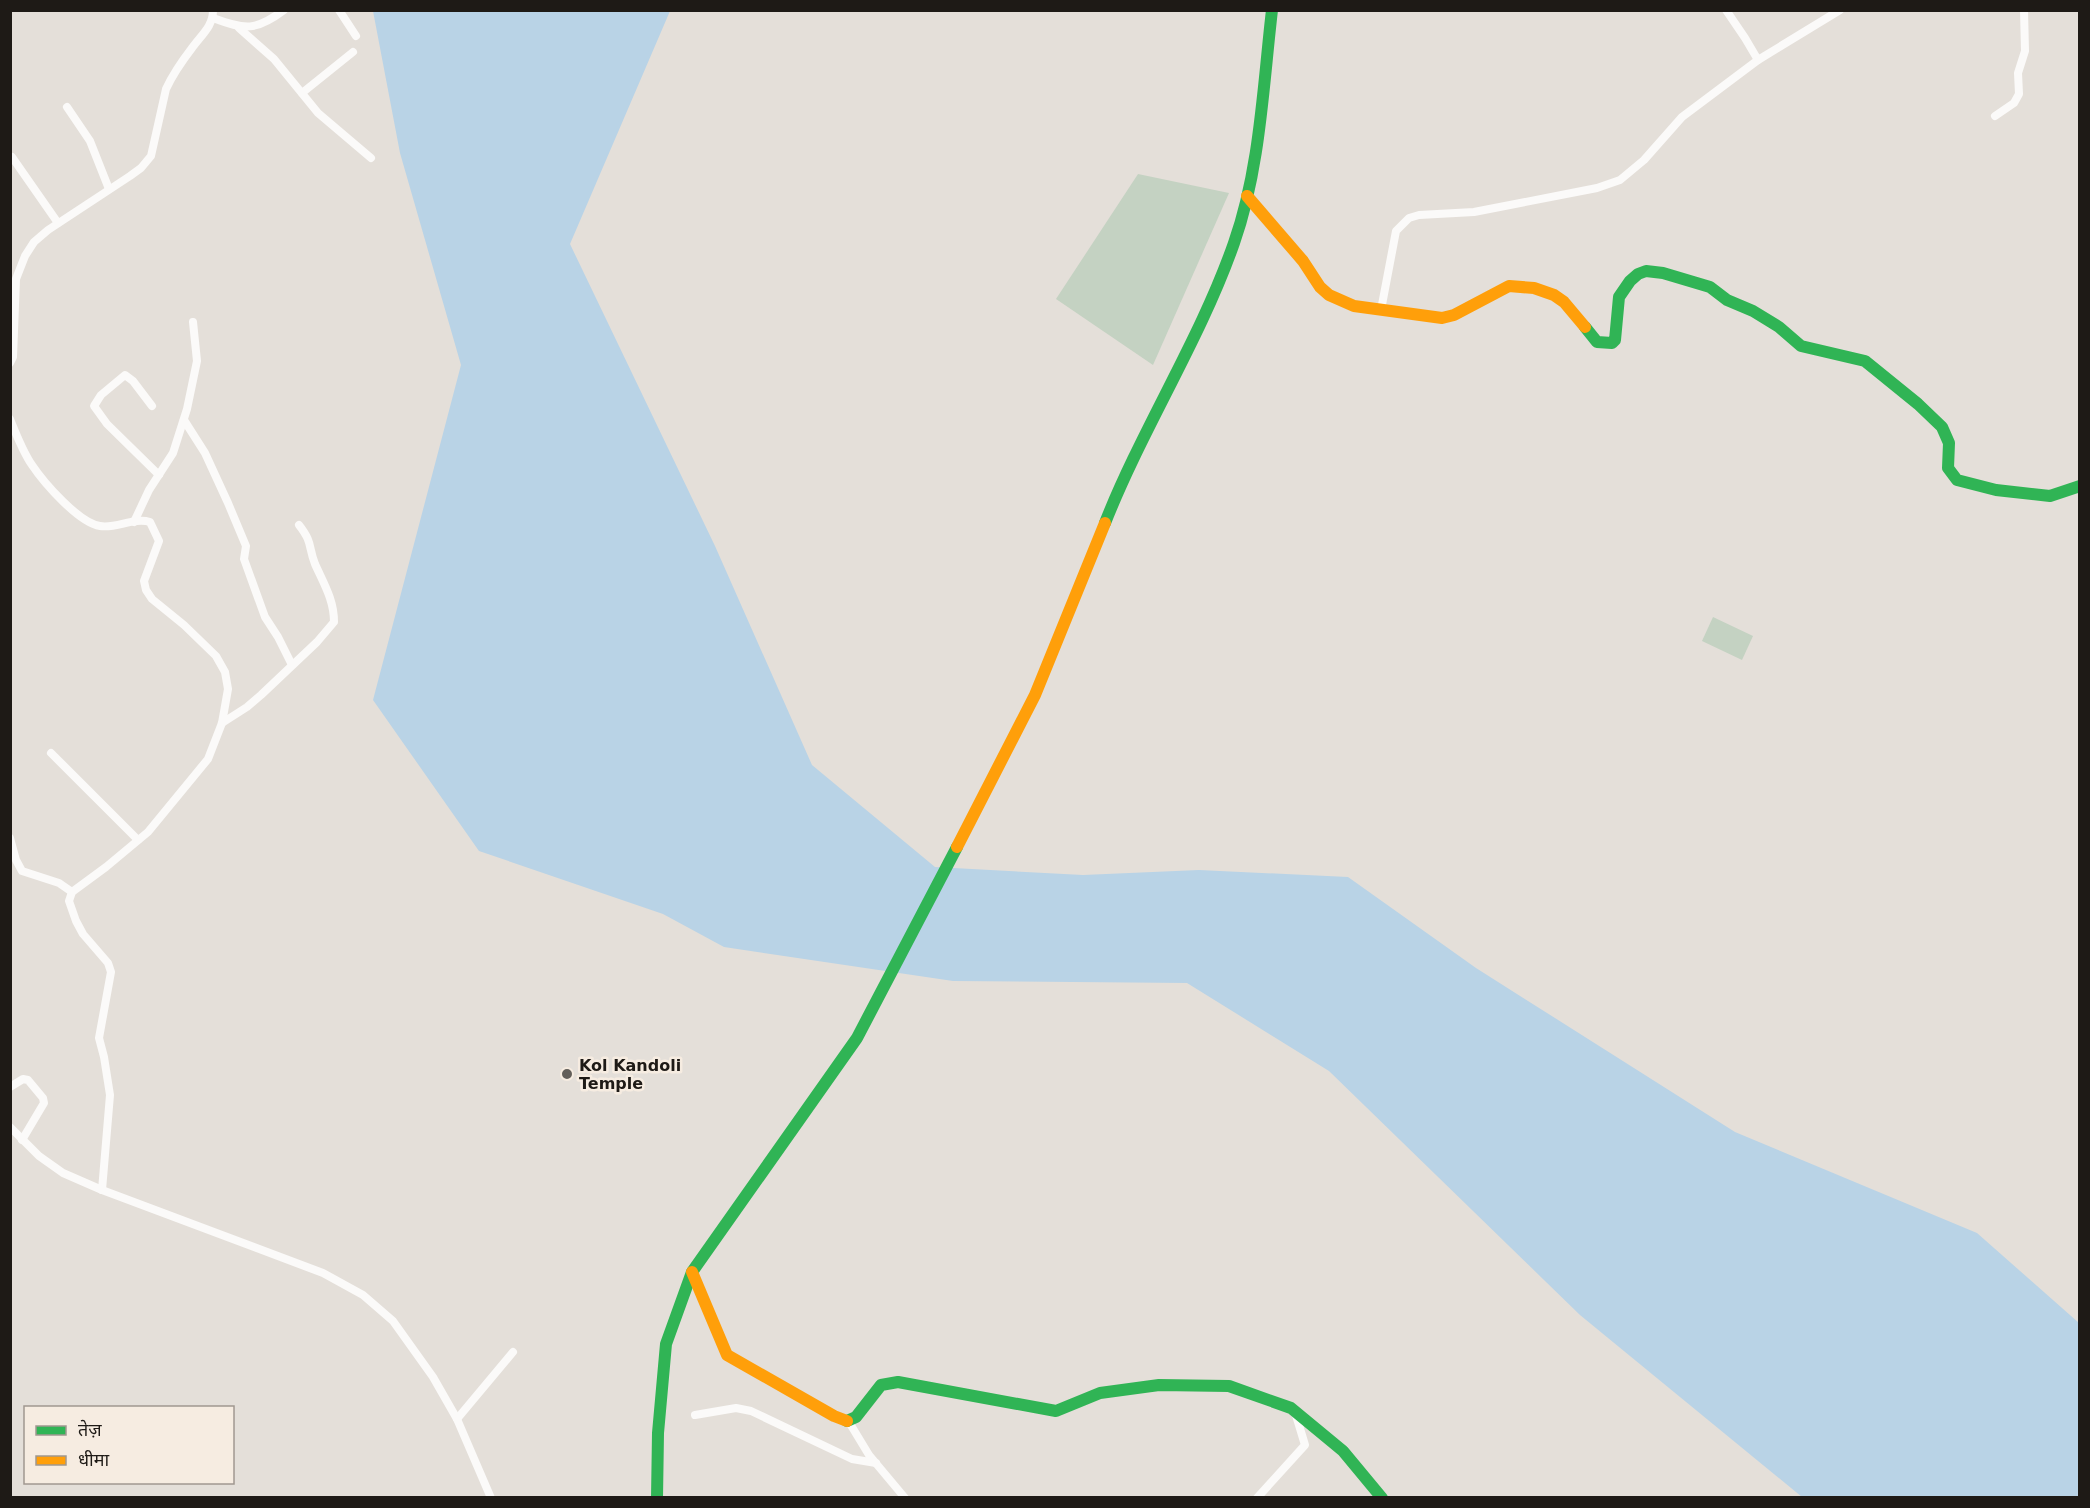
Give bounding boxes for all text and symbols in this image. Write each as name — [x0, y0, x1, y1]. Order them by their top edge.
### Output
place label: Kol Kandoli Temple — [579, 1056, 681, 1093]
marker: Kol Kandoli Temple — [560, 1067, 574, 1081]
legend — [24, 1406, 234, 1484]
text: तेज़ — [78, 1419, 102, 1440]
text: धीमा — [78, 1449, 109, 1470]

